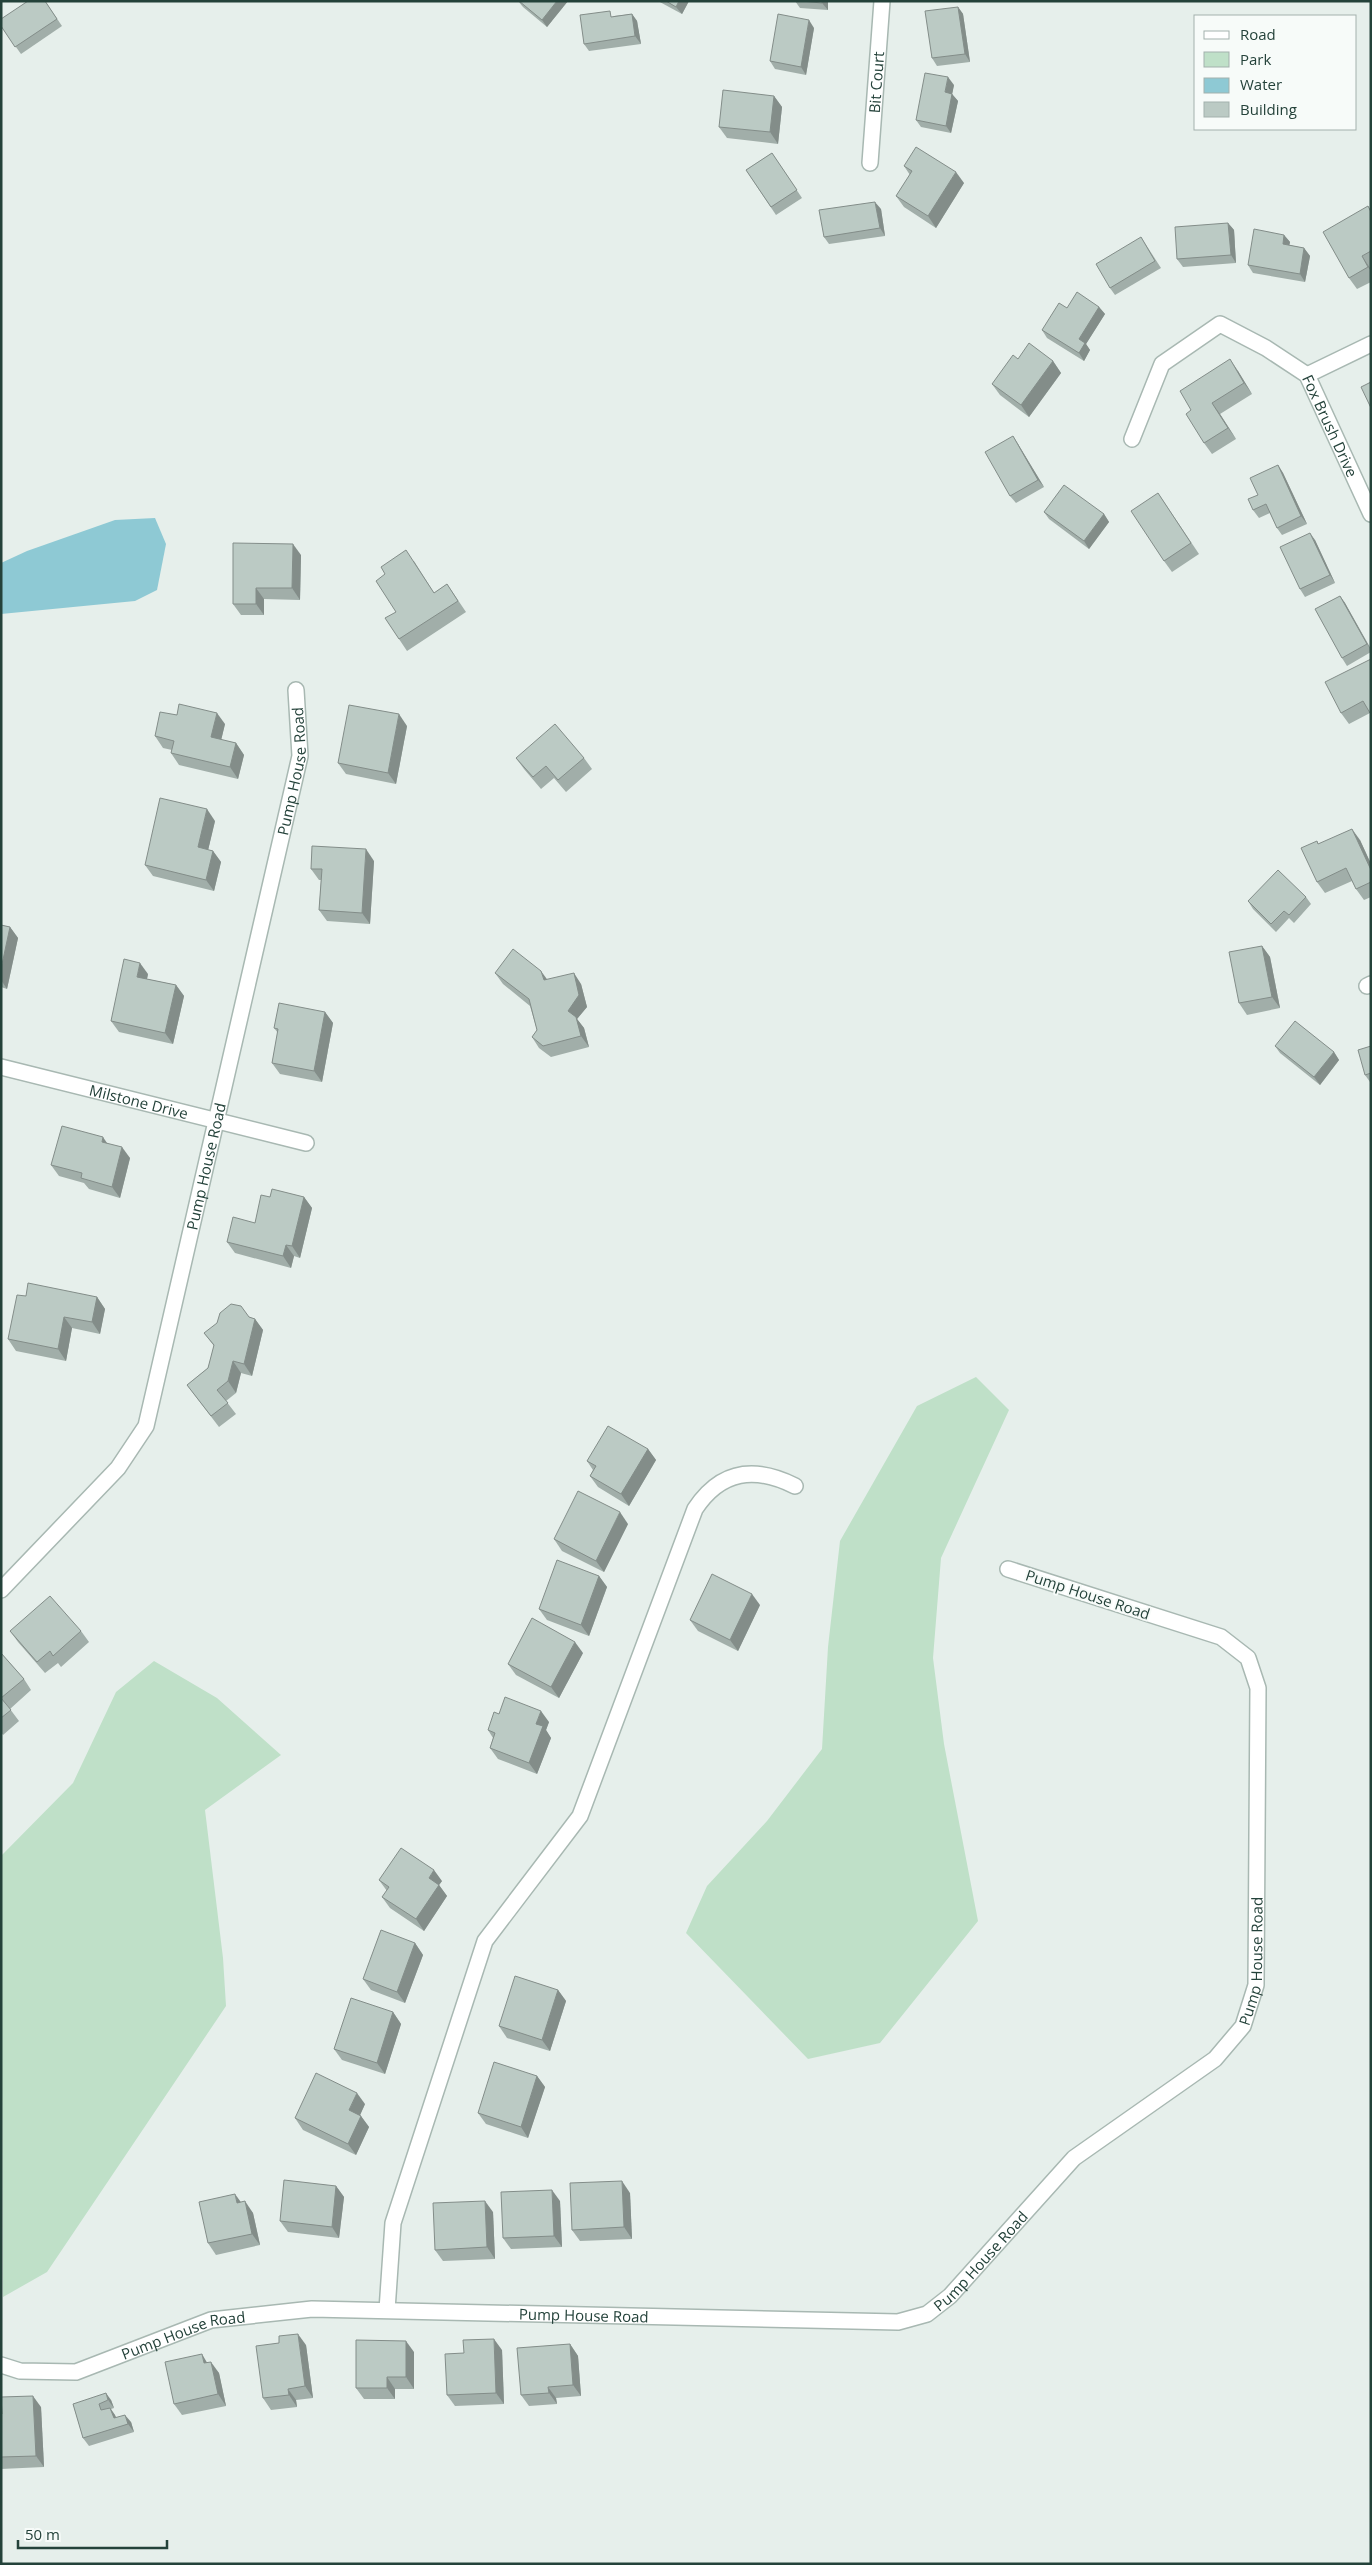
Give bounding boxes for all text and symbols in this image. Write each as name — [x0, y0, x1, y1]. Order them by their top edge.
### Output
legend — [1194, 15, 1357, 130]
text: Road — [1240, 24, 1276, 44]
text: Park — [1240, 49, 1271, 69]
street label: Bit Court — [864, 51, 888, 114]
text: Water — [1240, 74, 1282, 94]
text: Building — [1240, 99, 1297, 119]
street label: Fox Brush Drive — [1298, 371, 1363, 480]
street label: Pump House Road — [272, 707, 310, 837]
street label: Milstone Drive — [87, 1079, 190, 1123]
street label: Pump House Road — [181, 1101, 230, 1232]
street label: Pump House Road — [1023, 1564, 1153, 1624]
street label: Pump House Road — [1234, 1897, 1267, 2028]
street label: Pump House Road — [929, 2207, 1032, 2315]
street label: Pump House Road — [519, 2304, 649, 2326]
street label: Pump House Road — [118, 2306, 246, 2364]
scale bar — [18, 2518, 166, 2550]
text: 50 m — [25, 2524, 60, 2544]

